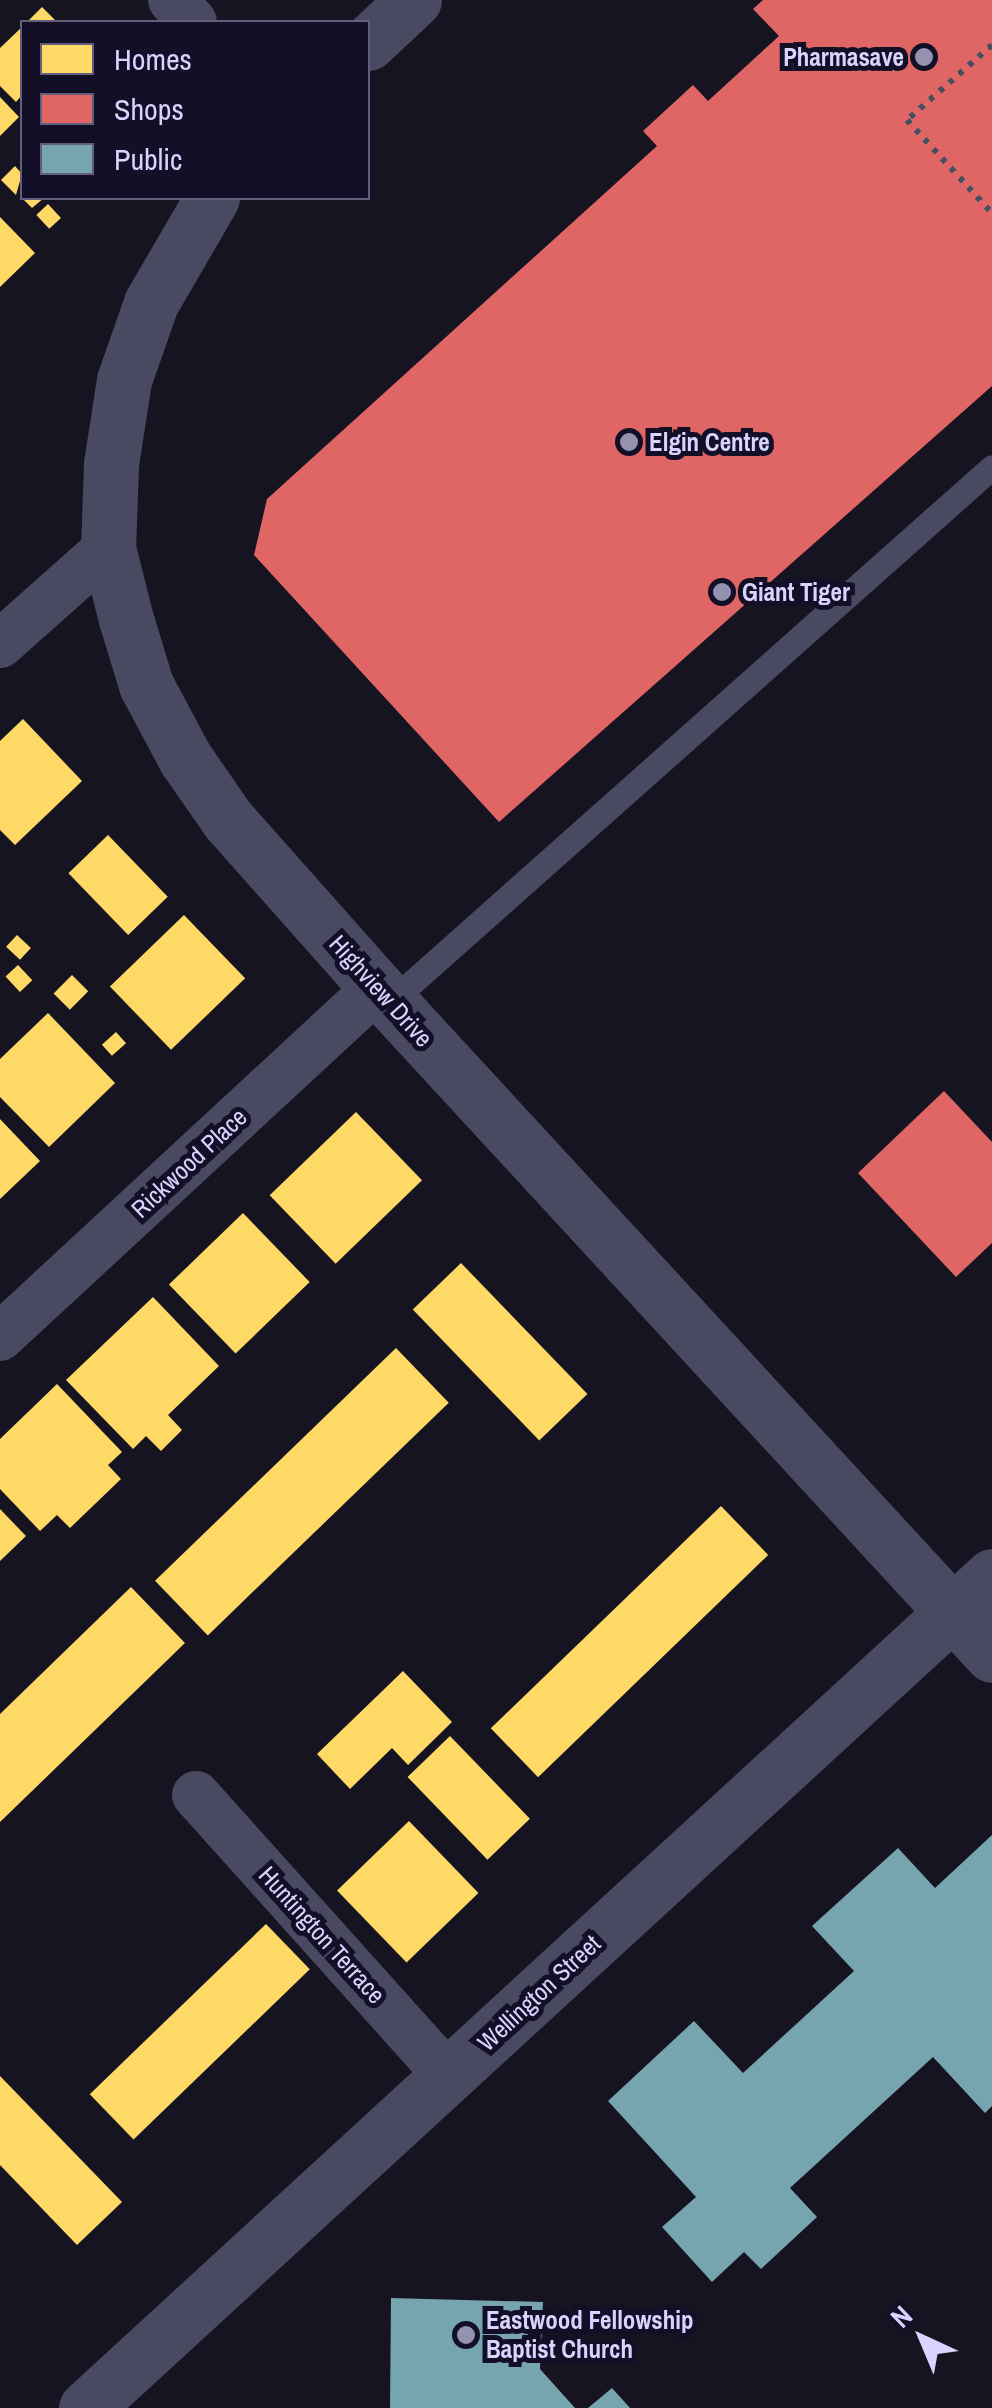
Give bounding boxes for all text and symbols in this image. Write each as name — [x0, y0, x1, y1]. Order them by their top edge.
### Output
legend — [20, 20, 370, 200]
text: Homes — [114, 39, 192, 79]
place label: Pharmasave — [783, 42, 904, 72]
marker: Pharmasave — [913, 46, 935, 68]
text: Shops — [114, 89, 184, 129]
text: Public — [114, 139, 182, 179]
place label: Elgin Centre — [649, 427, 770, 457]
marker: Elgin Centre — [618, 431, 640, 453]
place label: Giant Tiger — [742, 577, 850, 607]
marker: Giant Tiger — [711, 581, 733, 603]
street label: Highview Drive — [323, 929, 439, 1053]
street label: Rickwood Place — [125, 1102, 253, 1224]
street label: Huntington Terrace — [253, 1860, 391, 2010]
street label: Wellington Street — [471, 1929, 607, 2057]
north arrow — [872, 2288, 972, 2388]
text: N — [882, 2297, 920, 2336]
place label: Eastwood Fellowship Baptist Church — [486, 2306, 693, 2365]
marker: Eastwood Fellowship Baptist Church — [455, 2324, 477, 2346]

